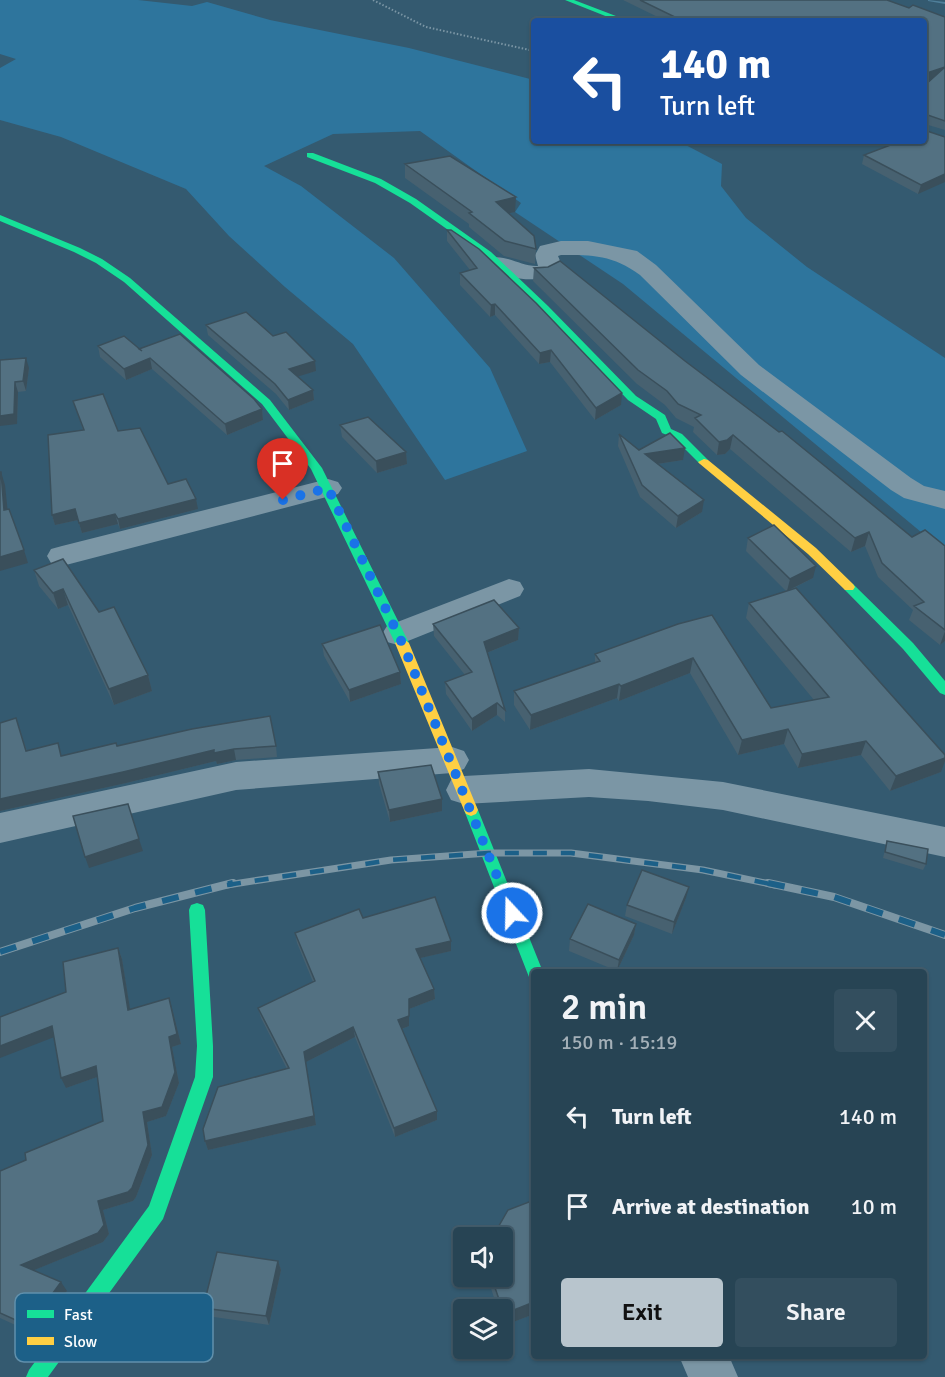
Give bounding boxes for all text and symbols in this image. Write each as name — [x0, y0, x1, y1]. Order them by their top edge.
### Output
text: 140 m — [660, 39, 771, 90]
icon: left — [561, 42, 639, 120]
text: Turn left — [660, 90, 755, 123]
pin — [257, 438, 308, 500]
icon: arrive — [266, 447, 299, 480]
position arrow — [480, 881, 544, 945]
text: 2 min — [561, 985, 647, 1030]
button: close — [834, 989, 897, 1052]
text: 150 m · 15:19 — [561, 1030, 677, 1055]
icon: left — [561, 1100, 594, 1133]
text: Turn left — [612, 1103, 692, 1130]
text: 140 m — [839, 1103, 897, 1130]
icon: arrive — [561, 1190, 594, 1223]
text: Arrive at destination — [612, 1193, 809, 1220]
text: 10 m — [851, 1193, 897, 1220]
map controls — [453, 1227, 513, 1359]
button: sound — [453, 1227, 513, 1287]
button: Exit — [561, 1278, 723, 1347]
button: Share — [735, 1278, 897, 1347]
legend — [15, 1293, 213, 1362]
button: layers — [453, 1299, 513, 1359]
text: Fast — [64, 1305, 93, 1325]
text: Slow — [64, 1332, 98, 1352]

